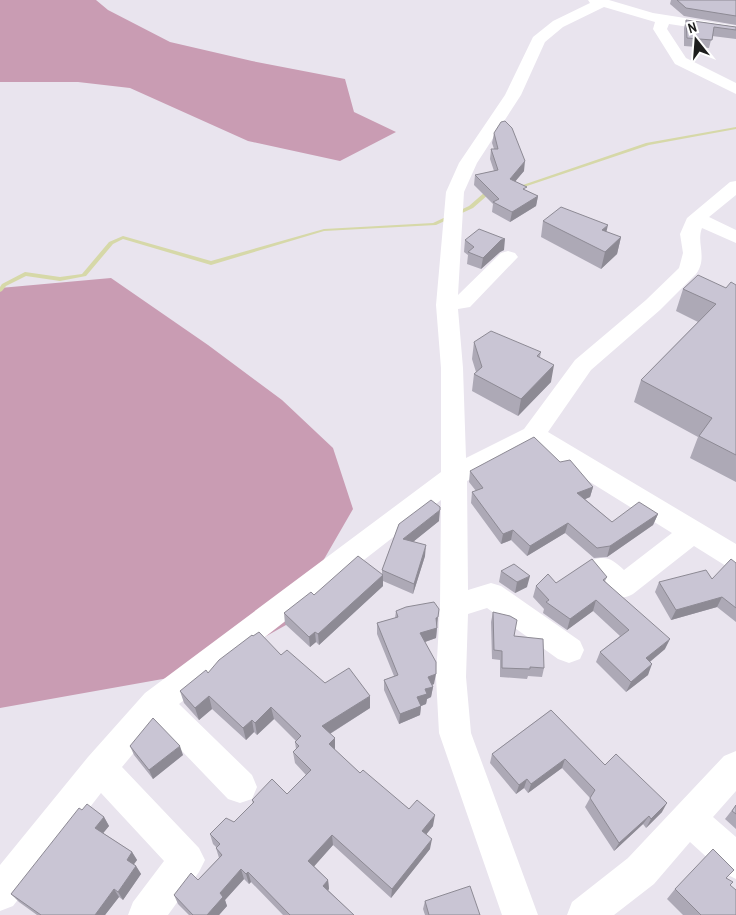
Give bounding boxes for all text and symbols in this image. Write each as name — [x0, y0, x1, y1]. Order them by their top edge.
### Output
north arrow — [671, 15, 721, 65]
text: N — [686, 18, 699, 37]

